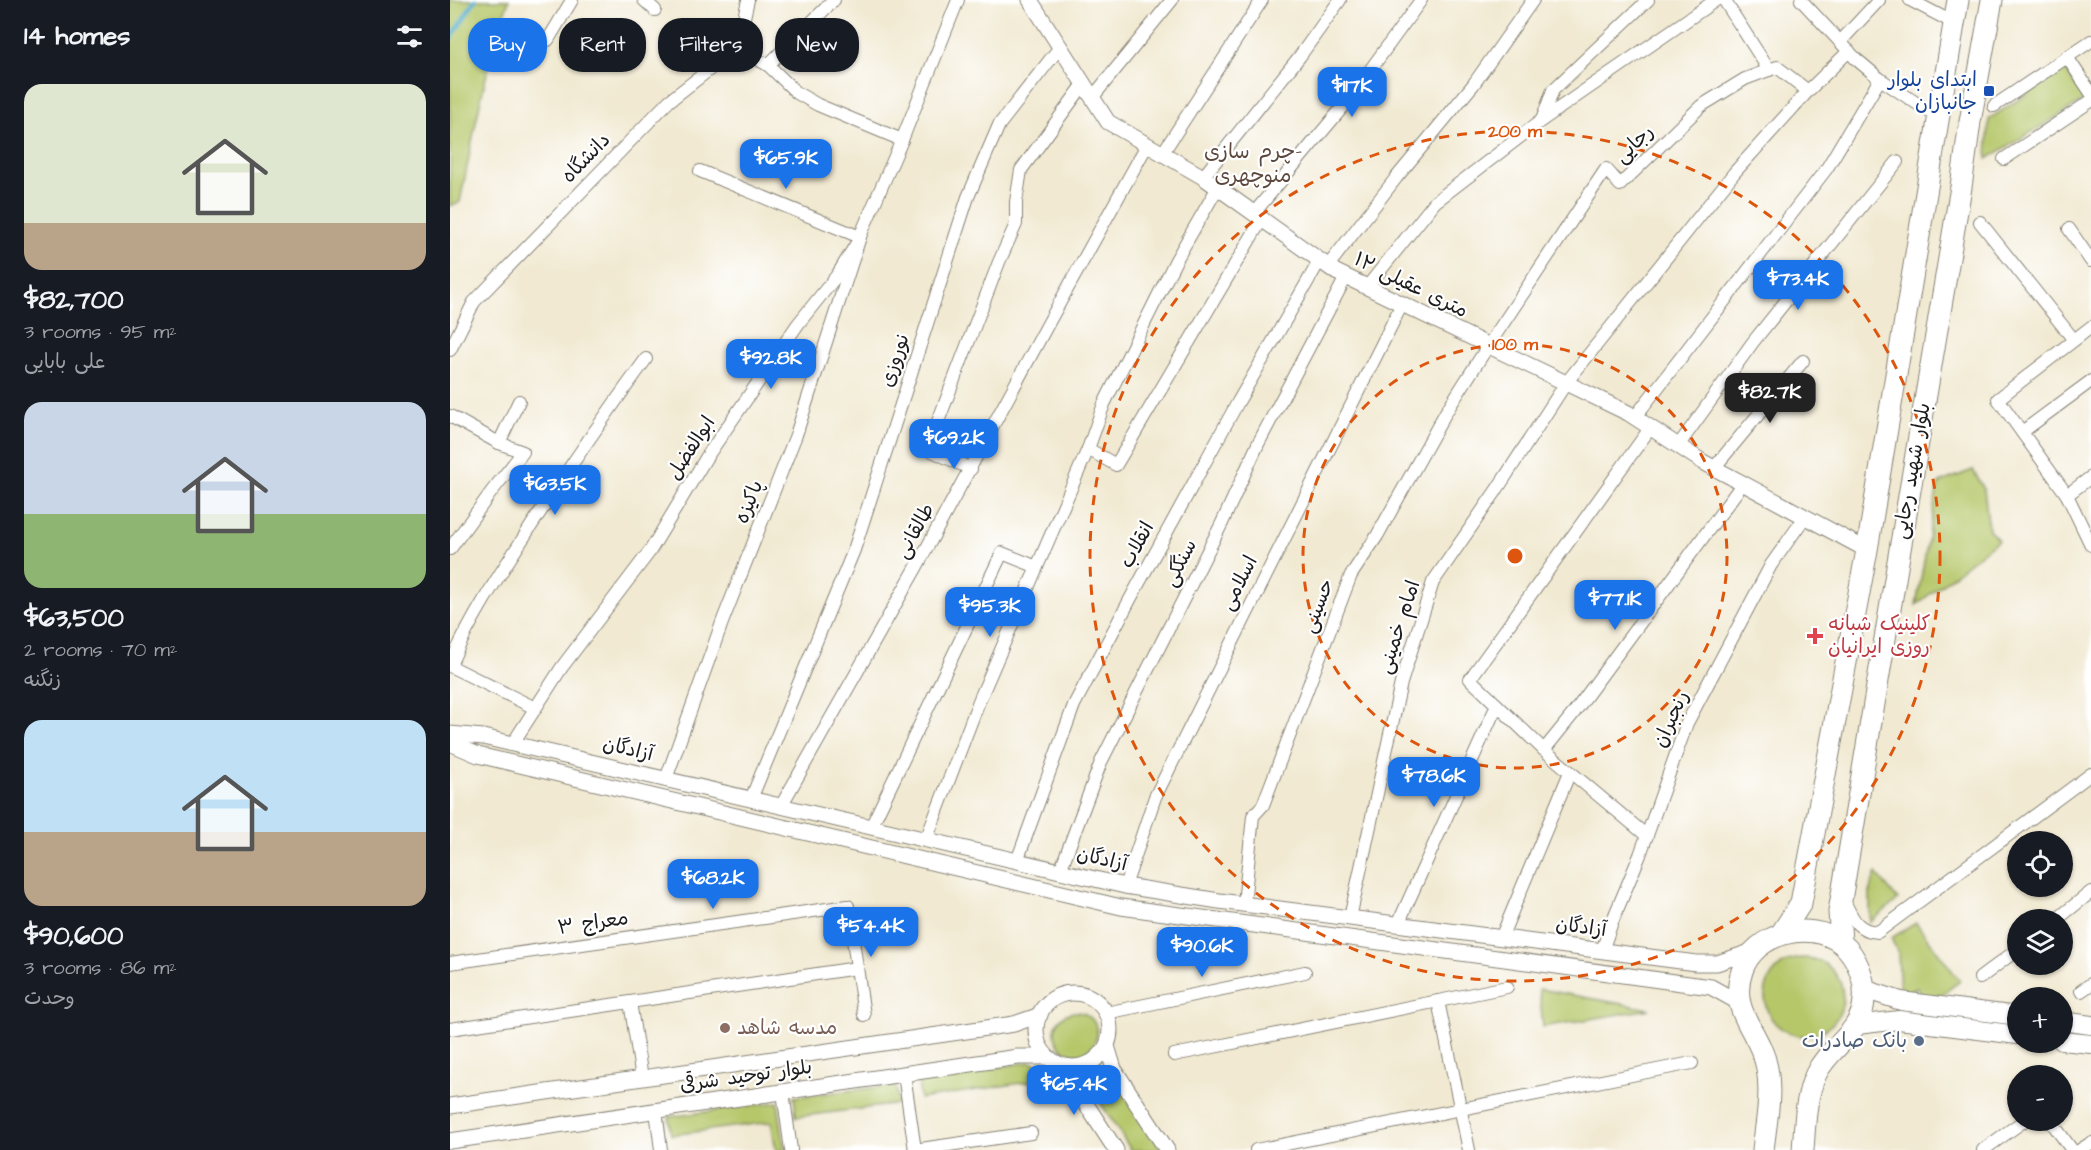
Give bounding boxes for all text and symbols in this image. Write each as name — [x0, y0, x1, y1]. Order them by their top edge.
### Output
text: 14 homes — [24, 18, 130, 54]
chip: Buy — [468, 18, 547, 72]
chip: Rent — [559, 18, 646, 72]
chip: Filters — [658, 18, 763, 72]
chip: New — [775, 18, 859, 72]
icon: filters — [393, 20, 426, 53]
place label: ابتدای بلوار جانبازان — [1886, 66, 1977, 117]
pin: $117K — [1310, 67, 1394, 118]
text: $117K — [1332, 72, 1372, 100]
marker: ابتدای بلوار جانبازان — [1982, 84, 1996, 98]
street label: رجایی — [1608, 118, 1660, 170]
text: 200 m — [1487, 119, 1543, 144]
icon: home — [171, 123, 279, 231]
street label: دانشگاه — [555, 127, 617, 189]
district label: چرم سازی- منوچهری — [1204, 137, 1302, 190]
pin: $65.9K — [737, 139, 835, 190]
text: $65.9K — [754, 144, 818, 172]
street label: ۱۲ متری عقیلی — [1349, 245, 1473, 325]
pin: $73.4K — [1749, 260, 1847, 311]
text: $73.4K — [1767, 265, 1829, 293]
text: $82,700 — [24, 282, 124, 318]
text: 3 rooms · 95 m² — [24, 318, 177, 346]
street label: نوروزی — [873, 329, 917, 391]
text: 100 m — [1492, 332, 1539, 357]
pin: $92.8K — [722, 339, 820, 390]
text: $92.8K — [740, 344, 802, 372]
text: علی بابایی — [24, 348, 105, 376]
pin: $82.7K — [1721, 373, 1819, 424]
text: $82.7K — [1739, 378, 1801, 406]
street label: بلوار شهید رجایی — [1886, 401, 1938, 541]
street label: ابوالفضل — [660, 411, 722, 485]
pin: $69.2K — [905, 419, 1003, 470]
text: $69.2K — [923, 424, 985, 452]
icon: home — [171, 441, 279, 549]
pin: $63.5K — [506, 465, 604, 516]
text: $63.5K — [524, 470, 586, 498]
street label: پاکیزه — [728, 476, 770, 528]
street label: طالقانی — [888, 498, 942, 564]
street label: انقلاب — [1113, 517, 1161, 573]
street label: سنگکی — [1156, 534, 1204, 592]
centre of rings — [1505, 546, 1525, 566]
street label: اسلامی — [1213, 551, 1265, 615]
street label: حسینی — [1295, 575, 1341, 637]
street label: امام خمینی — [1371, 577, 1427, 677]
pin: $77.1K — [1566, 580, 1664, 631]
text: $77.1K — [1588, 585, 1642, 613]
pin: $95.3K — [941, 587, 1039, 638]
text: $95.3K — [959, 592, 1021, 620]
text: $63,500 — [24, 600, 124, 636]
place label: کلینیک شبانه روزی ایرانیان — [1828, 610, 1930, 661]
marker: کلینیک شبانه روزی ایرانیان — [1806, 627, 1824, 645]
text: 2 rooms · 70 m² — [24, 636, 177, 664]
text: زنگنه — [24, 666, 61, 694]
street label: رنجبران — [1646, 686, 1696, 752]
street label: آزادگان — [600, 730, 657, 769]
pin: $78.6K — [1385, 757, 1483, 808]
icon: home — [171, 759, 279, 867]
text: $78.6K — [1402, 762, 1466, 790]
map controls — [2007, 831, 2073, 1131]
button: locate — [2007, 831, 2073, 897]
street label: آزادگان — [1074, 840, 1131, 879]
pin: $68.2K — [664, 859, 762, 910]
text: $68.2K — [681, 864, 745, 892]
street label: معراج ۳ — [556, 904, 630, 942]
pin: $54.4K — [822, 907, 920, 958]
button: layers — [2007, 909, 2073, 975]
street label: آزادگان — [1554, 910, 1609, 944]
text: $54.4K — [837, 912, 905, 940]
text: $90,600 — [24, 918, 123, 954]
pin: $90.6K — [1153, 927, 1251, 978]
text: $90.6K — [1171, 932, 1233, 960]
text: 3 rooms · 86 m² — [24, 954, 177, 982]
text: وحدت — [24, 984, 75, 1012]
button: + — [2007, 987, 2073, 1053]
place label: مدسه شاهد — [737, 1014, 837, 1042]
marker: مدسه شاهد — [718, 1021, 732, 1035]
place label: بانک صادرات — [1802, 1027, 1907, 1055]
marker: بانک صادرات — [1912, 1034, 1926, 1048]
street label: بلوار توحید شرقی — [678, 1053, 814, 1099]
pin: $65.4K — [1025, 1065, 1123, 1116]
button: − — [2007, 1065, 2073, 1131]
text: $65.4K — [1041, 1070, 1107, 1098]

